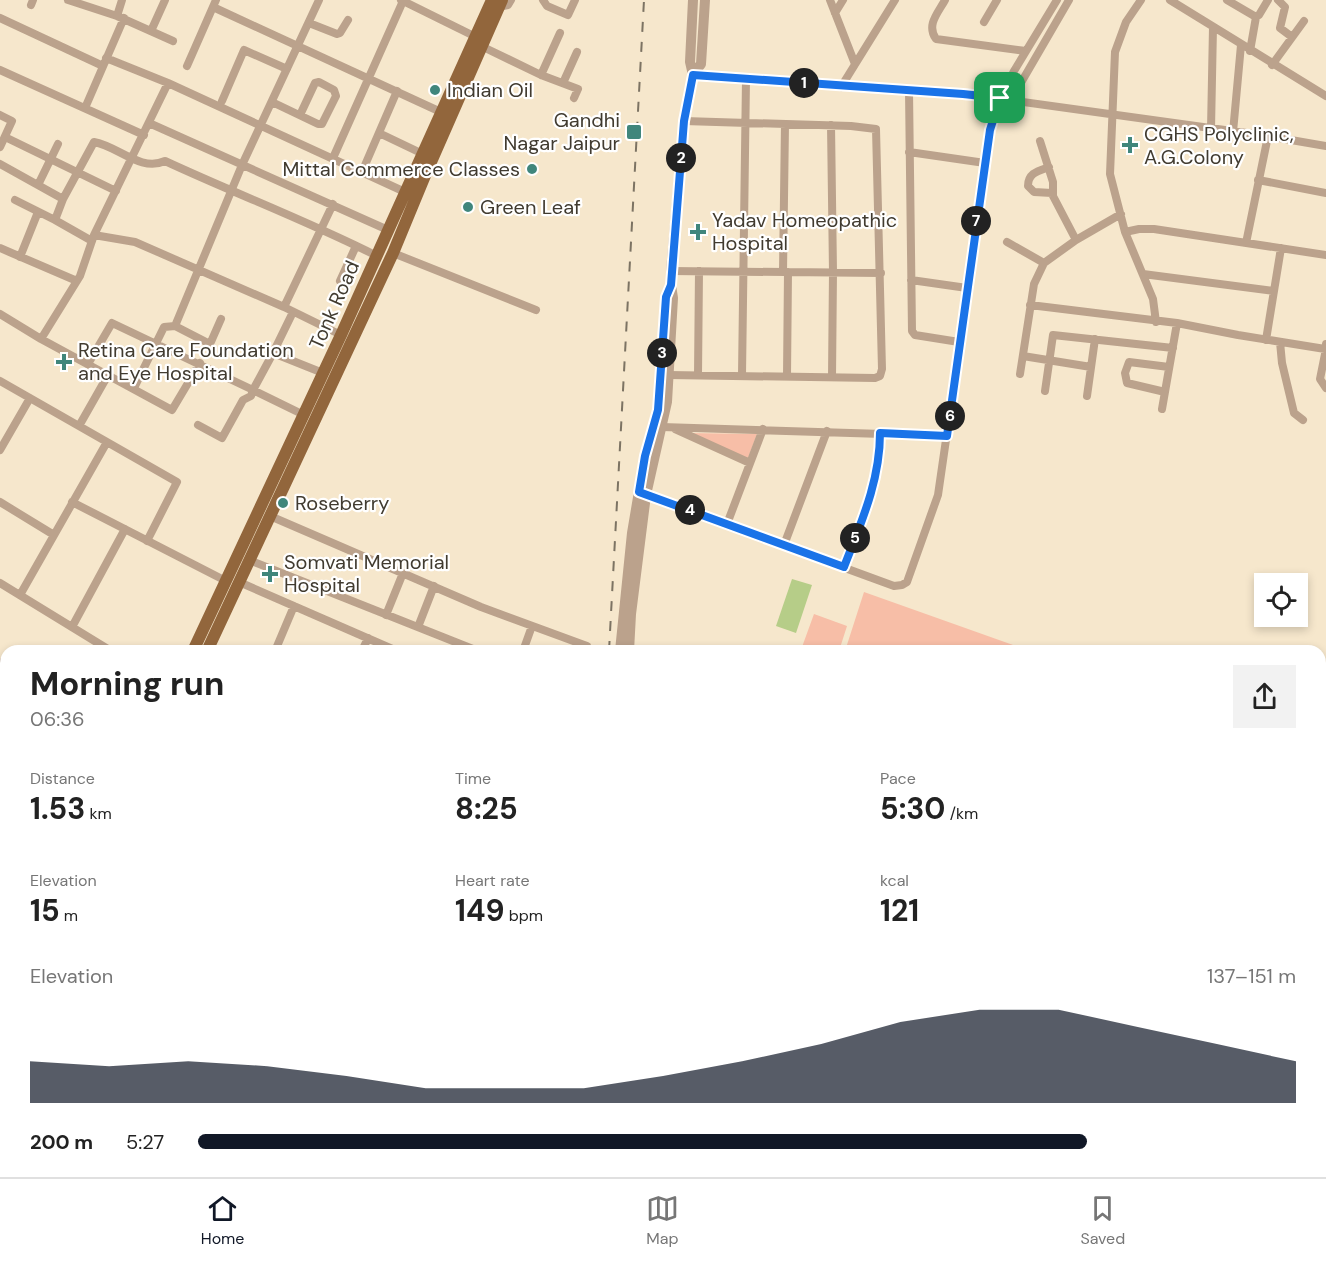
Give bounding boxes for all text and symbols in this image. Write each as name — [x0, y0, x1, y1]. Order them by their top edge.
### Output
pin: 1 — [789, 68, 819, 98]
text: 1 — [801, 72, 807, 93]
pin — [974, 72, 1025, 123]
place label: Indian Oil — [447, 77, 533, 103]
icon: arrive — [983, 81, 1016, 114]
marker: Indian Oil — [428, 83, 442, 97]
place label: Gandhi Nagar Jaipur — [503, 107, 620, 156]
place label: CGHS Polyclinic, A.G.Colony — [1144, 121, 1294, 170]
marker: Gandhi Nagar Jaipur — [625, 123, 643, 141]
marker: CGHS Polyclinic, A.G.Colony — [1121, 136, 1139, 154]
pin: 2 — [666, 143, 696, 173]
text: 2 — [676, 147, 686, 168]
place label: Mittal Commerce Classes — [283, 156, 520, 182]
marker: Mittal Commerce Classes — [525, 162, 539, 176]
place label: Green Leaf — [480, 194, 581, 220]
marker: Green Leaf — [461, 200, 475, 214]
pin: 7 — [961, 206, 991, 236]
place label: Yadav Homeopathic Hospital — [712, 207, 897, 256]
text: 7 — [972, 210, 980, 231]
marker: Yadav Homeopathic Hospital — [689, 223, 707, 241]
street label: Tonk Road — [303, 256, 365, 354]
place label: Retina Care Foundation and Eye Hospital — [78, 337, 294, 386]
pin: 3 — [647, 338, 677, 368]
text: 3 — [657, 342, 667, 363]
marker: Retina Care Foundation and Eye Hospital — [55, 353, 73, 371]
pin: 6 — [935, 401, 965, 431]
text: 6 — [945, 405, 955, 426]
place label: Roseberry — [295, 490, 389, 516]
pin: 4 — [675, 495, 705, 525]
marker: Roseberry — [276, 496, 290, 510]
text: 4 — [685, 499, 695, 520]
pin: 5 — [840, 523, 870, 553]
text: 5 — [850, 527, 860, 548]
place label: Somvati Memorial Hospital — [284, 549, 449, 598]
marker: Somvati Memorial Hospital — [261, 565, 279, 583]
map controls — [1254, 573, 1308, 627]
button: locate — [1254, 573, 1308, 627]
text: Morning run — [30, 662, 224, 705]
button: share — [1233, 665, 1296, 728]
text: 06:36 — [30, 706, 85, 732]
text: Distance — [30, 768, 95, 789]
text: Time — [455, 768, 491, 789]
text: Pace — [880, 768, 916, 789]
text: 1.53 — [30, 789, 85, 828]
text: 8:25 — [455, 789, 518, 828]
text: 5:30 — [880, 789, 946, 828]
text: km — [85, 803, 112, 824]
text: /km — [946, 803, 978, 824]
text: Elevation — [30, 870, 97, 891]
text: Heart rate — [455, 870, 530, 891]
text: kcal — [880, 870, 909, 891]
text: 15 — [30, 891, 60, 930]
text: 149 — [455, 891, 504, 930]
text: 121 — [880, 891, 919, 930]
text: m — [60, 905, 78, 926]
text: bpm — [504, 905, 543, 926]
text: Elevation — [30, 963, 113, 989]
text: 137–151 m — [1207, 963, 1296, 989]
text: 200 m — [30, 1129, 93, 1155]
text: 5:27 — [126, 1129, 164, 1155]
tab: Home — [201, 1192, 244, 1249]
tab: Map — [646, 1192, 679, 1249]
tab: Saved — [1080, 1192, 1125, 1249]

